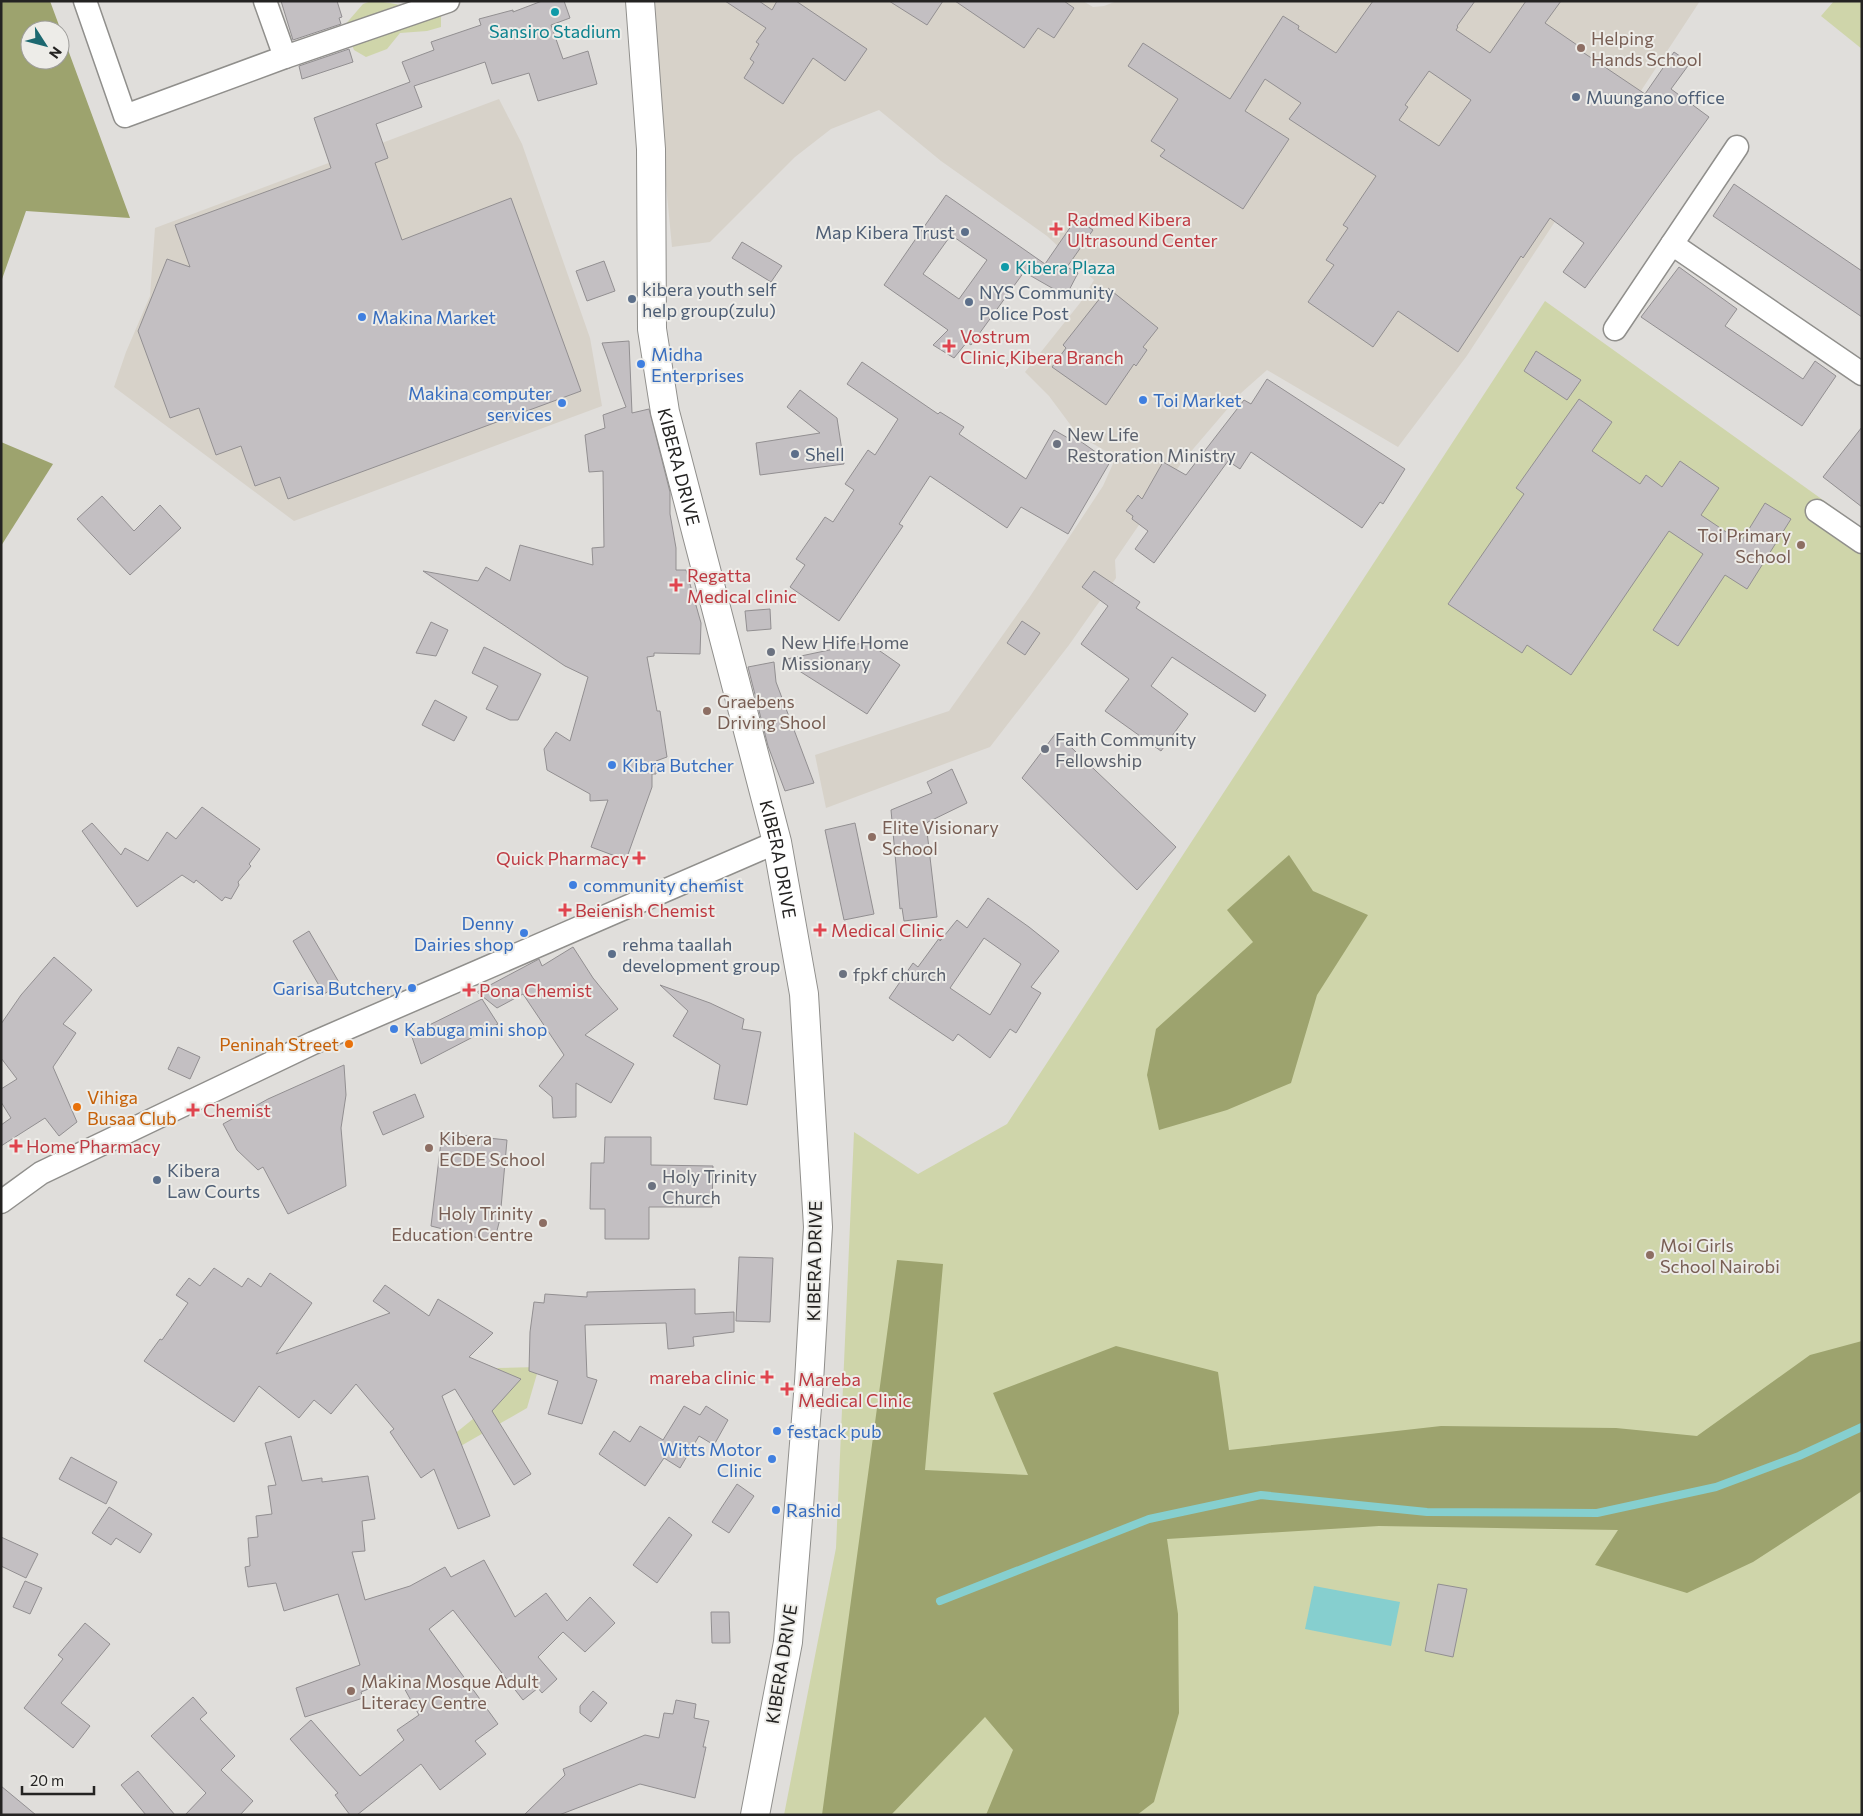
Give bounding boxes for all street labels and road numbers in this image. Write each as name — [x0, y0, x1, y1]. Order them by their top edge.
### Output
street label: KIBERA DRIVE — [653, 406, 705, 528]
street label: KIBERA DRIVE — [755, 797, 801, 920]
street label: KIBERA DRIVE — [802, 1200, 826, 1322]
street label: KIBERA DRIVE — [761, 1603, 801, 1725]

